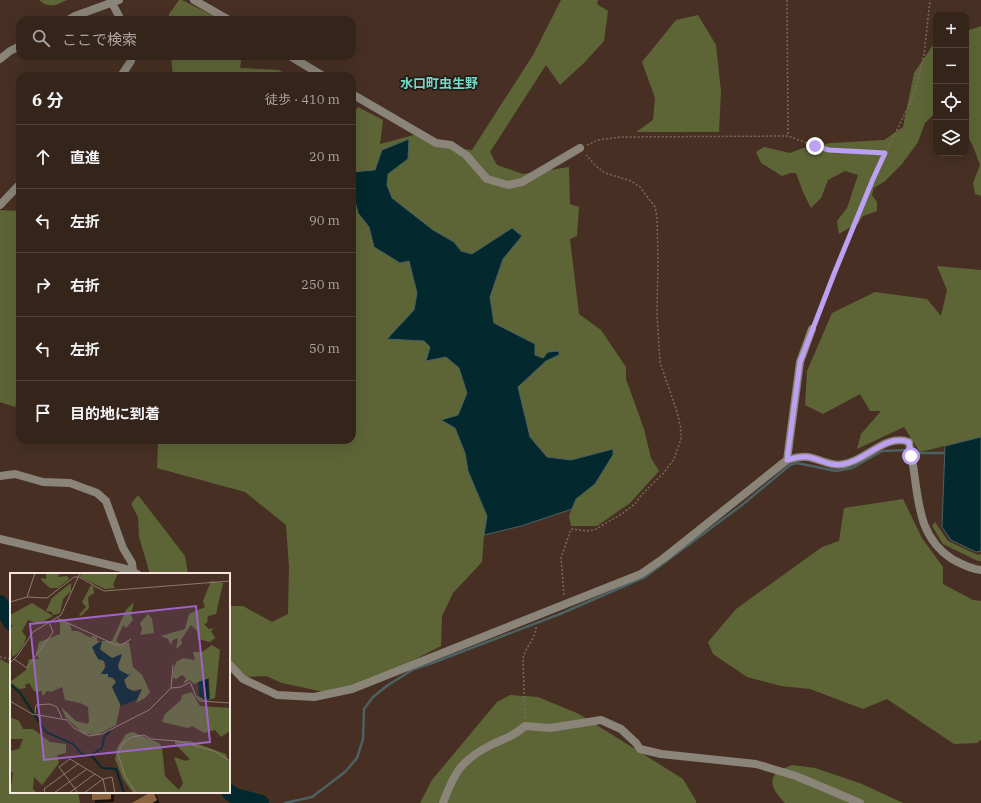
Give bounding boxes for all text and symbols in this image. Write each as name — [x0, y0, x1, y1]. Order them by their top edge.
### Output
map controls — [933, 12, 969, 156]
button: + — [933, 12, 969, 48]
search box — [16, 16, 356, 60]
icon: search — [30, 27, 52, 49]
text: ここで検索 — [62, 30, 137, 49]
button: − — [933, 48, 969, 84]
district label: 水口町虫生野 — [400, 75, 478, 92]
button: locate — [933, 84, 969, 120]
text: 6 分 — [32, 89, 63, 111]
text: 徒歩 · 410 m — [265, 91, 340, 108]
button: layers — [933, 120, 969, 156]
route end — [806, 137, 824, 155]
icon: ahead — [32, 146, 54, 168]
text: 直進 — [70, 148, 100, 167]
text: 20 m — [309, 148, 340, 165]
icon: left — [32, 210, 54, 232]
text: 左折 — [70, 212, 100, 231]
text: 90 m — [309, 212, 340, 229]
icon: right — [32, 274, 54, 296]
text: 右折 — [70, 276, 100, 295]
text: 250 m — [301, 276, 340, 293]
icon: left — [32, 338, 54, 360]
text: 左折 — [70, 340, 100, 359]
text: 50 m — [309, 340, 340, 357]
icon: arrive — [32, 402, 54, 424]
text: 目的地に到着 — [70, 404, 160, 423]
route start — [902, 447, 920, 465]
inset map — [10, 573, 230, 793]

